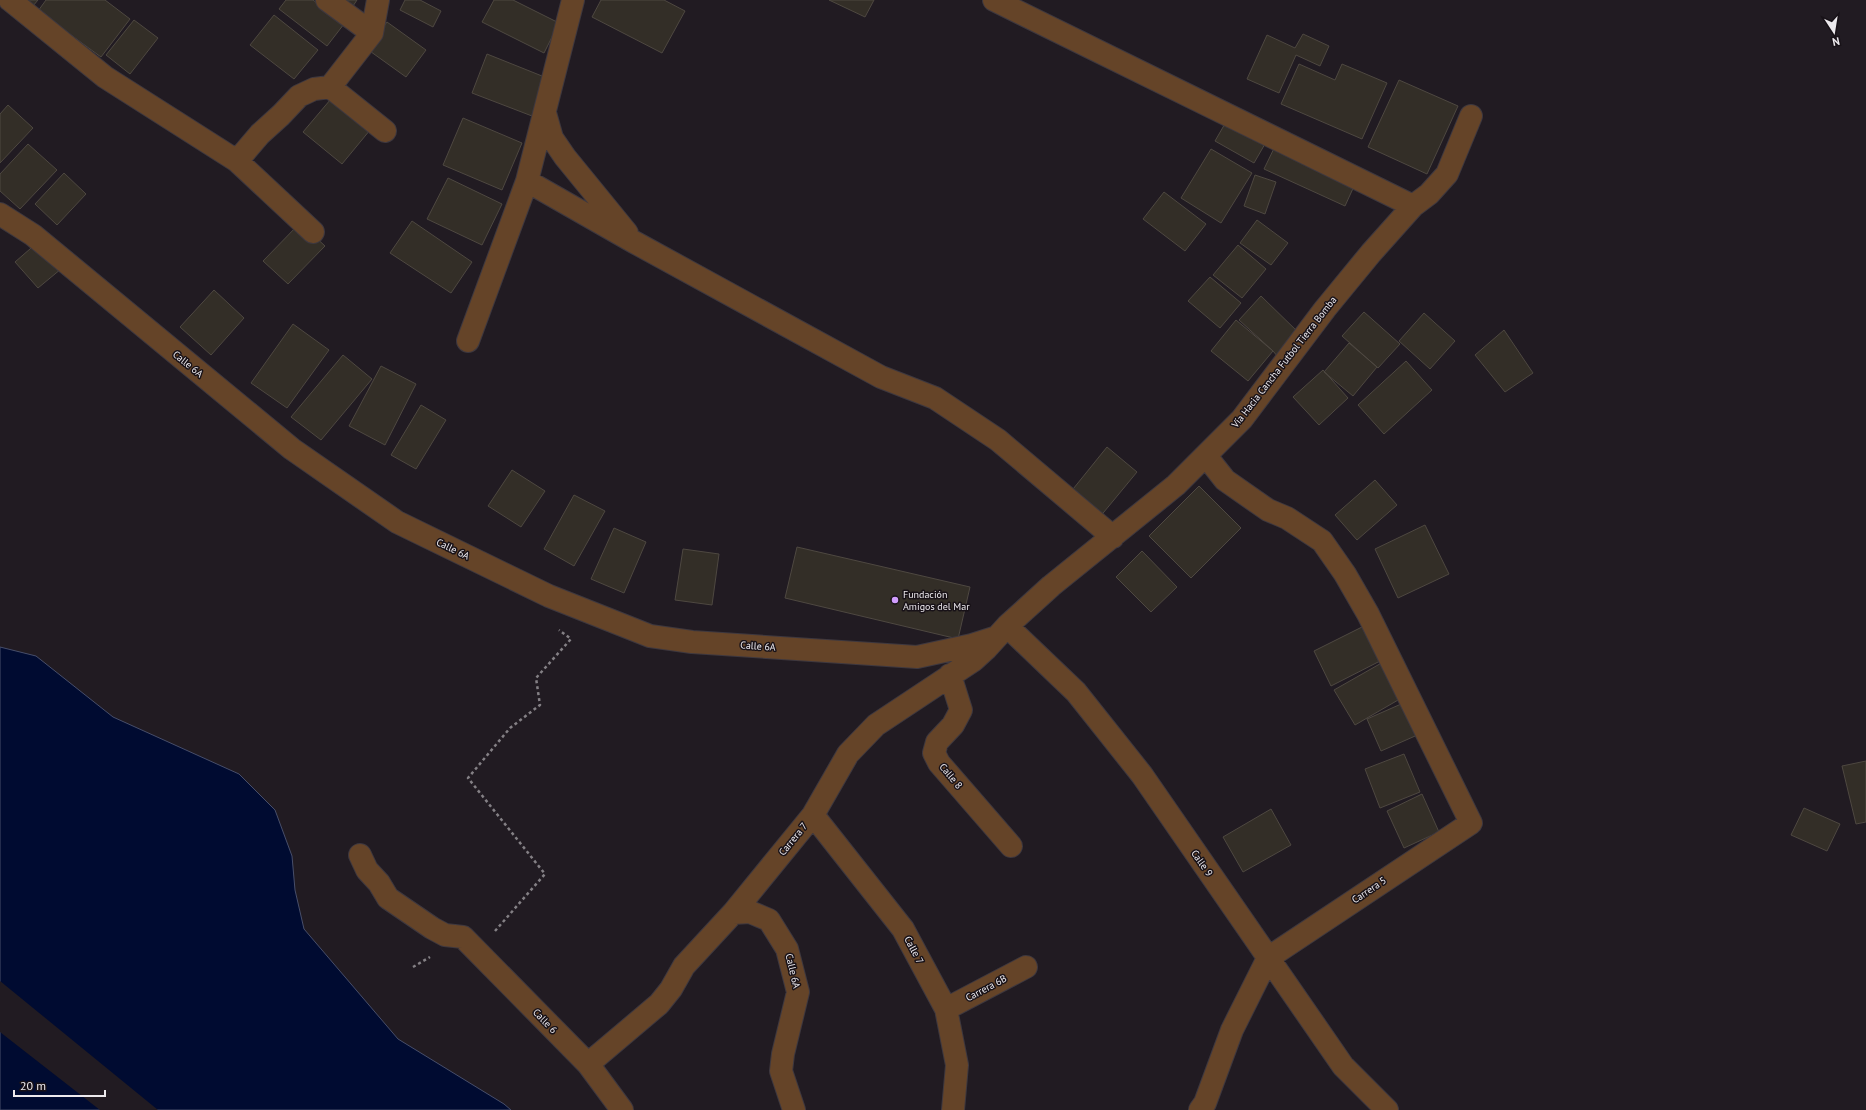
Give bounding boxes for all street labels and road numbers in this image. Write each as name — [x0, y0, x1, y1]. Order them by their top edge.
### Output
street label: Vía Hacia Cancha Futbol Tierra Bomba — [1228, 294, 1339, 431]
street label: Calle 6A — [170, 348, 206, 380]
street label: Calle 6A — [434, 535, 472, 563]
street label: Calle 6A — [740, 638, 776, 654]
street label: Calle 8 — [937, 761, 965, 791]
street label: Carrera 7 — [776, 820, 810, 858]
street label: Calle 9 — [1188, 847, 1216, 879]
street label: Carrera 5 — [1349, 874, 1389, 906]
street label: Calle 7 — [901, 934, 927, 966]
street label: Calle 6A — [783, 952, 803, 990]
street label: Carrera 6B — [963, 972, 1009, 1004]
street label: Calle 6 — [530, 1006, 560, 1036]

